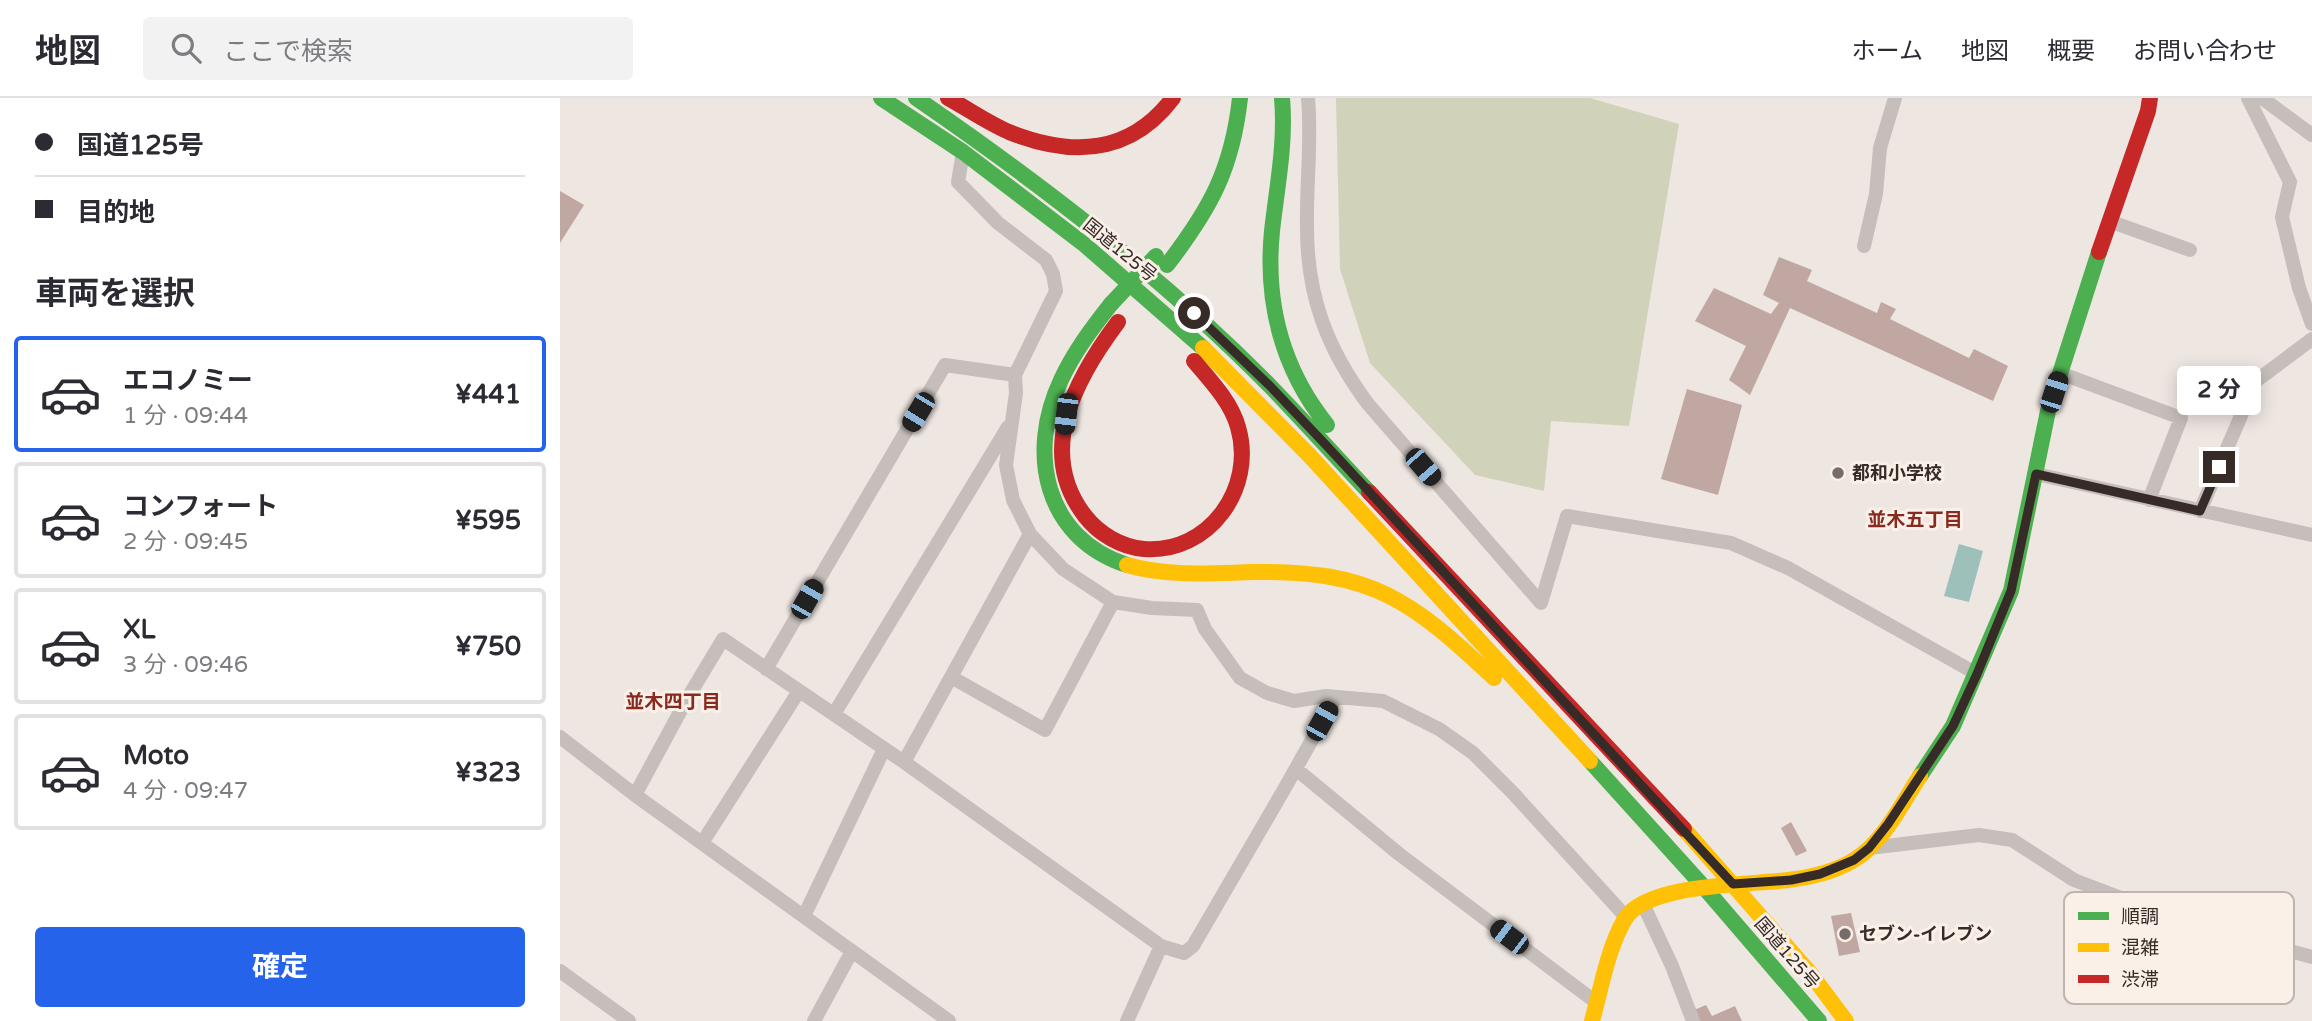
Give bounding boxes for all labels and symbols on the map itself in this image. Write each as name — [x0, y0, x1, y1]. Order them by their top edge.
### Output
street label: 国道125号 — [1079, 214, 1161, 286]
route start — [1178, 297, 1210, 329]
callout: 2 分 — [2177, 366, 2261, 414]
car — [2038, 369, 2071, 415]
car — [899, 389, 938, 435]
car — [1054, 392, 1079, 436]
car — [1402, 444, 1445, 490]
route end — [2203, 451, 2235, 483]
place label: 都和小学校 — [1852, 462, 1942, 484]
marker: 都和小学校 — [1830, 465, 1846, 481]
district label: 並木五丁目 — [1867, 509, 1963, 531]
car — [788, 576, 827, 622]
district label: 並木四丁目 — [625, 691, 721, 713]
car — [1303, 698, 1342, 744]
legend — [2064, 892, 2294, 1004]
text: 順調 — [2121, 906, 2159, 928]
street label: 国道125号 — [1750, 913, 1824, 993]
car — [1486, 916, 1533, 958]
place label: セブン-イレブン — [1859, 923, 1992, 945]
marker: セブン-イレブン — [1837, 926, 1853, 942]
text: 混雑 — [2121, 937, 2159, 959]
text: 渋滞 — [2121, 969, 2159, 991]

